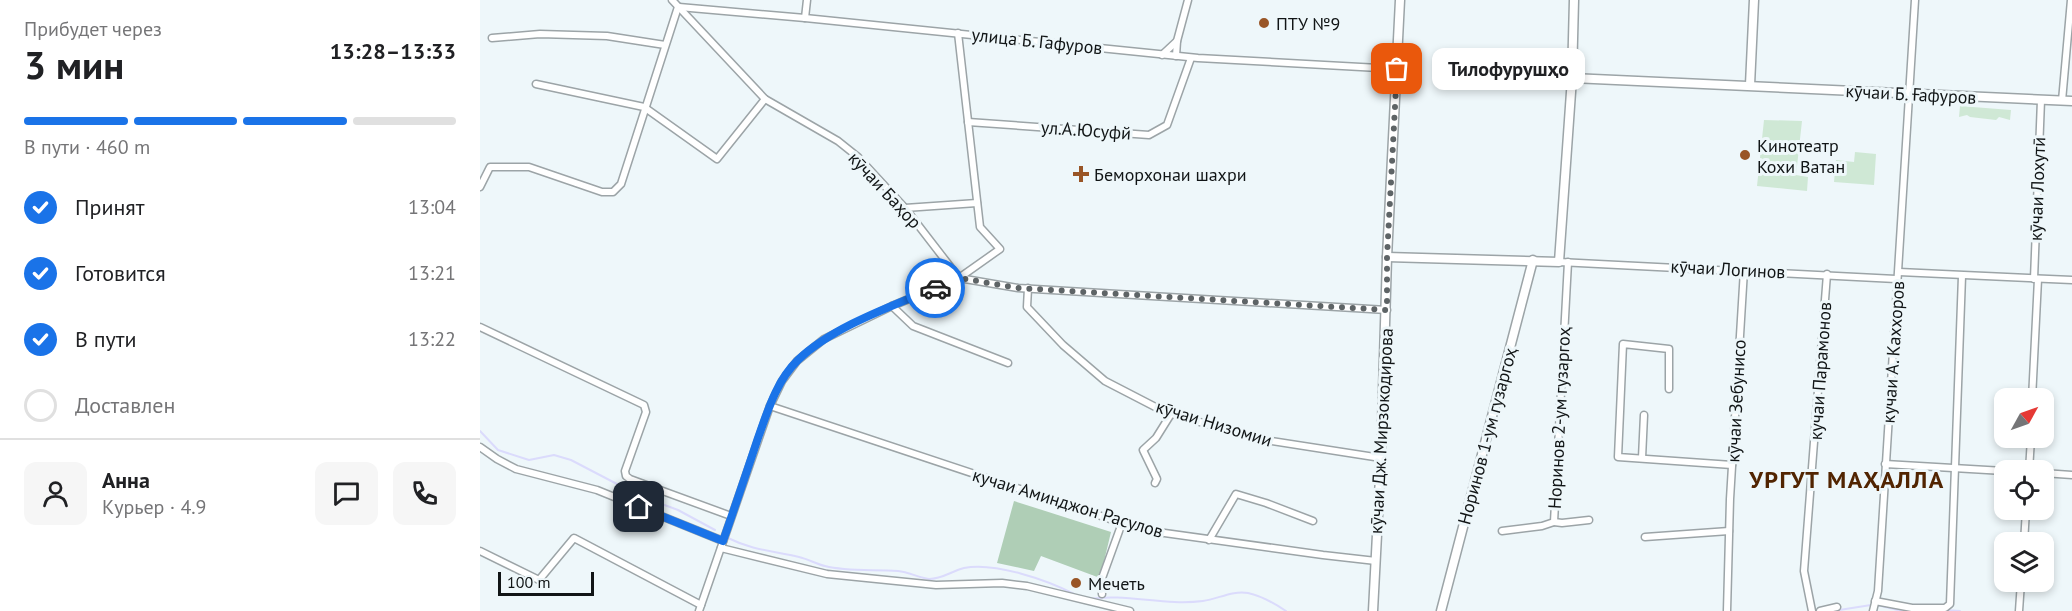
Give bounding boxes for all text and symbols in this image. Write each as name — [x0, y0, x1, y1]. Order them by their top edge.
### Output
place label: ПТУ №9 — [1276, 12, 1340, 35]
text: Прибудет через — [24, 16, 162, 42]
marker: ПТУ №9 — [1257, 16, 1271, 30]
street label: улица Б. Гафуров — [970, 23, 1104, 59]
text: 13:28–13:33 — [330, 37, 456, 65]
text: 3 мин — [24, 39, 124, 90]
pin — [1371, 43, 1422, 94]
callout: Тилофурушҳо — [1433, 48, 1586, 90]
icon: bag — [1380, 52, 1413, 85]
text: Тилофурушҳо — [1448, 56, 1569, 82]
street label: кӯчаи Б. Ғафуров — [1845, 79, 1977, 109]
street label: ул.А.Юсуфй — [1040, 115, 1132, 145]
text: В пути · 460 m — [24, 134, 150, 160]
place label: Кинотеатр Кохи Ватан — [1757, 134, 1845, 178]
street label: кӯчаи Лохутӣ — [2024, 137, 2050, 241]
street label: кӯчаи Баҳор — [844, 147, 926, 233]
marker: Кинотеатр Кохи Ватан — [1738, 148, 1752, 162]
place label: Беморхонаи шахри — [1094, 163, 1246, 186]
marker: Беморхонаи шахри — [1072, 165, 1090, 183]
icon: check — [24, 191, 57, 224]
text: Принят — [75, 193, 145, 221]
text: 13:04 — [408, 194, 456, 220]
street label: кӯчаи Логинов — [1670, 255, 1786, 283]
icon: check — [24, 257, 57, 290]
courier — [905, 258, 965, 318]
text: Готовится — [75, 259, 166, 287]
text: 13:21 — [408, 260, 456, 286]
icon: car — [919, 272, 952, 305]
street label: кучаи А. Каххоров — [1877, 280, 1909, 424]
street label: кучаи Парамонов — [1804, 301, 1836, 441]
icon: check — [24, 323, 57, 356]
text: В пути — [75, 325, 137, 353]
text: 13:22 — [408, 326, 456, 352]
street label: Норинов 2-ум гузаргоҳ — [1543, 326, 1575, 510]
street label: кӯчаи Дж. Мирзокодирова — [1364, 327, 1398, 535]
street label: кӯчаи Зебунисо — [1721, 339, 1751, 463]
street label: Норинов 1-ум гузаргоҳ — [1452, 344, 1522, 527]
north arrow — [1994, 388, 2054, 448]
map controls — [1994, 388, 2054, 592]
text: Доставлен — [75, 391, 175, 419]
street label: кӯчаи Низомии — [1153, 394, 1275, 452]
button: locate — [1994, 460, 2054, 520]
button: person — [24, 462, 87, 525]
button: chat — [315, 462, 378, 525]
button: phone — [393, 462, 456, 525]
street label: кучаи Аминджон Расулов — [970, 463, 1166, 543]
district label: УРГУТ МАҲАЛЛА — [1748, 464, 1945, 495]
text: Анна — [102, 466, 150, 494]
pin — [613, 481, 664, 532]
icon: home — [622, 490, 655, 523]
text: Курьер · 4.9 — [102, 494, 206, 520]
button: layers — [1994, 532, 2054, 592]
scale bar — [498, 569, 594, 596]
text: 100 m — [507, 572, 550, 592]
place label: Мечеть — [1088, 572, 1145, 595]
marker: Мечеть — [1069, 576, 1083, 590]

